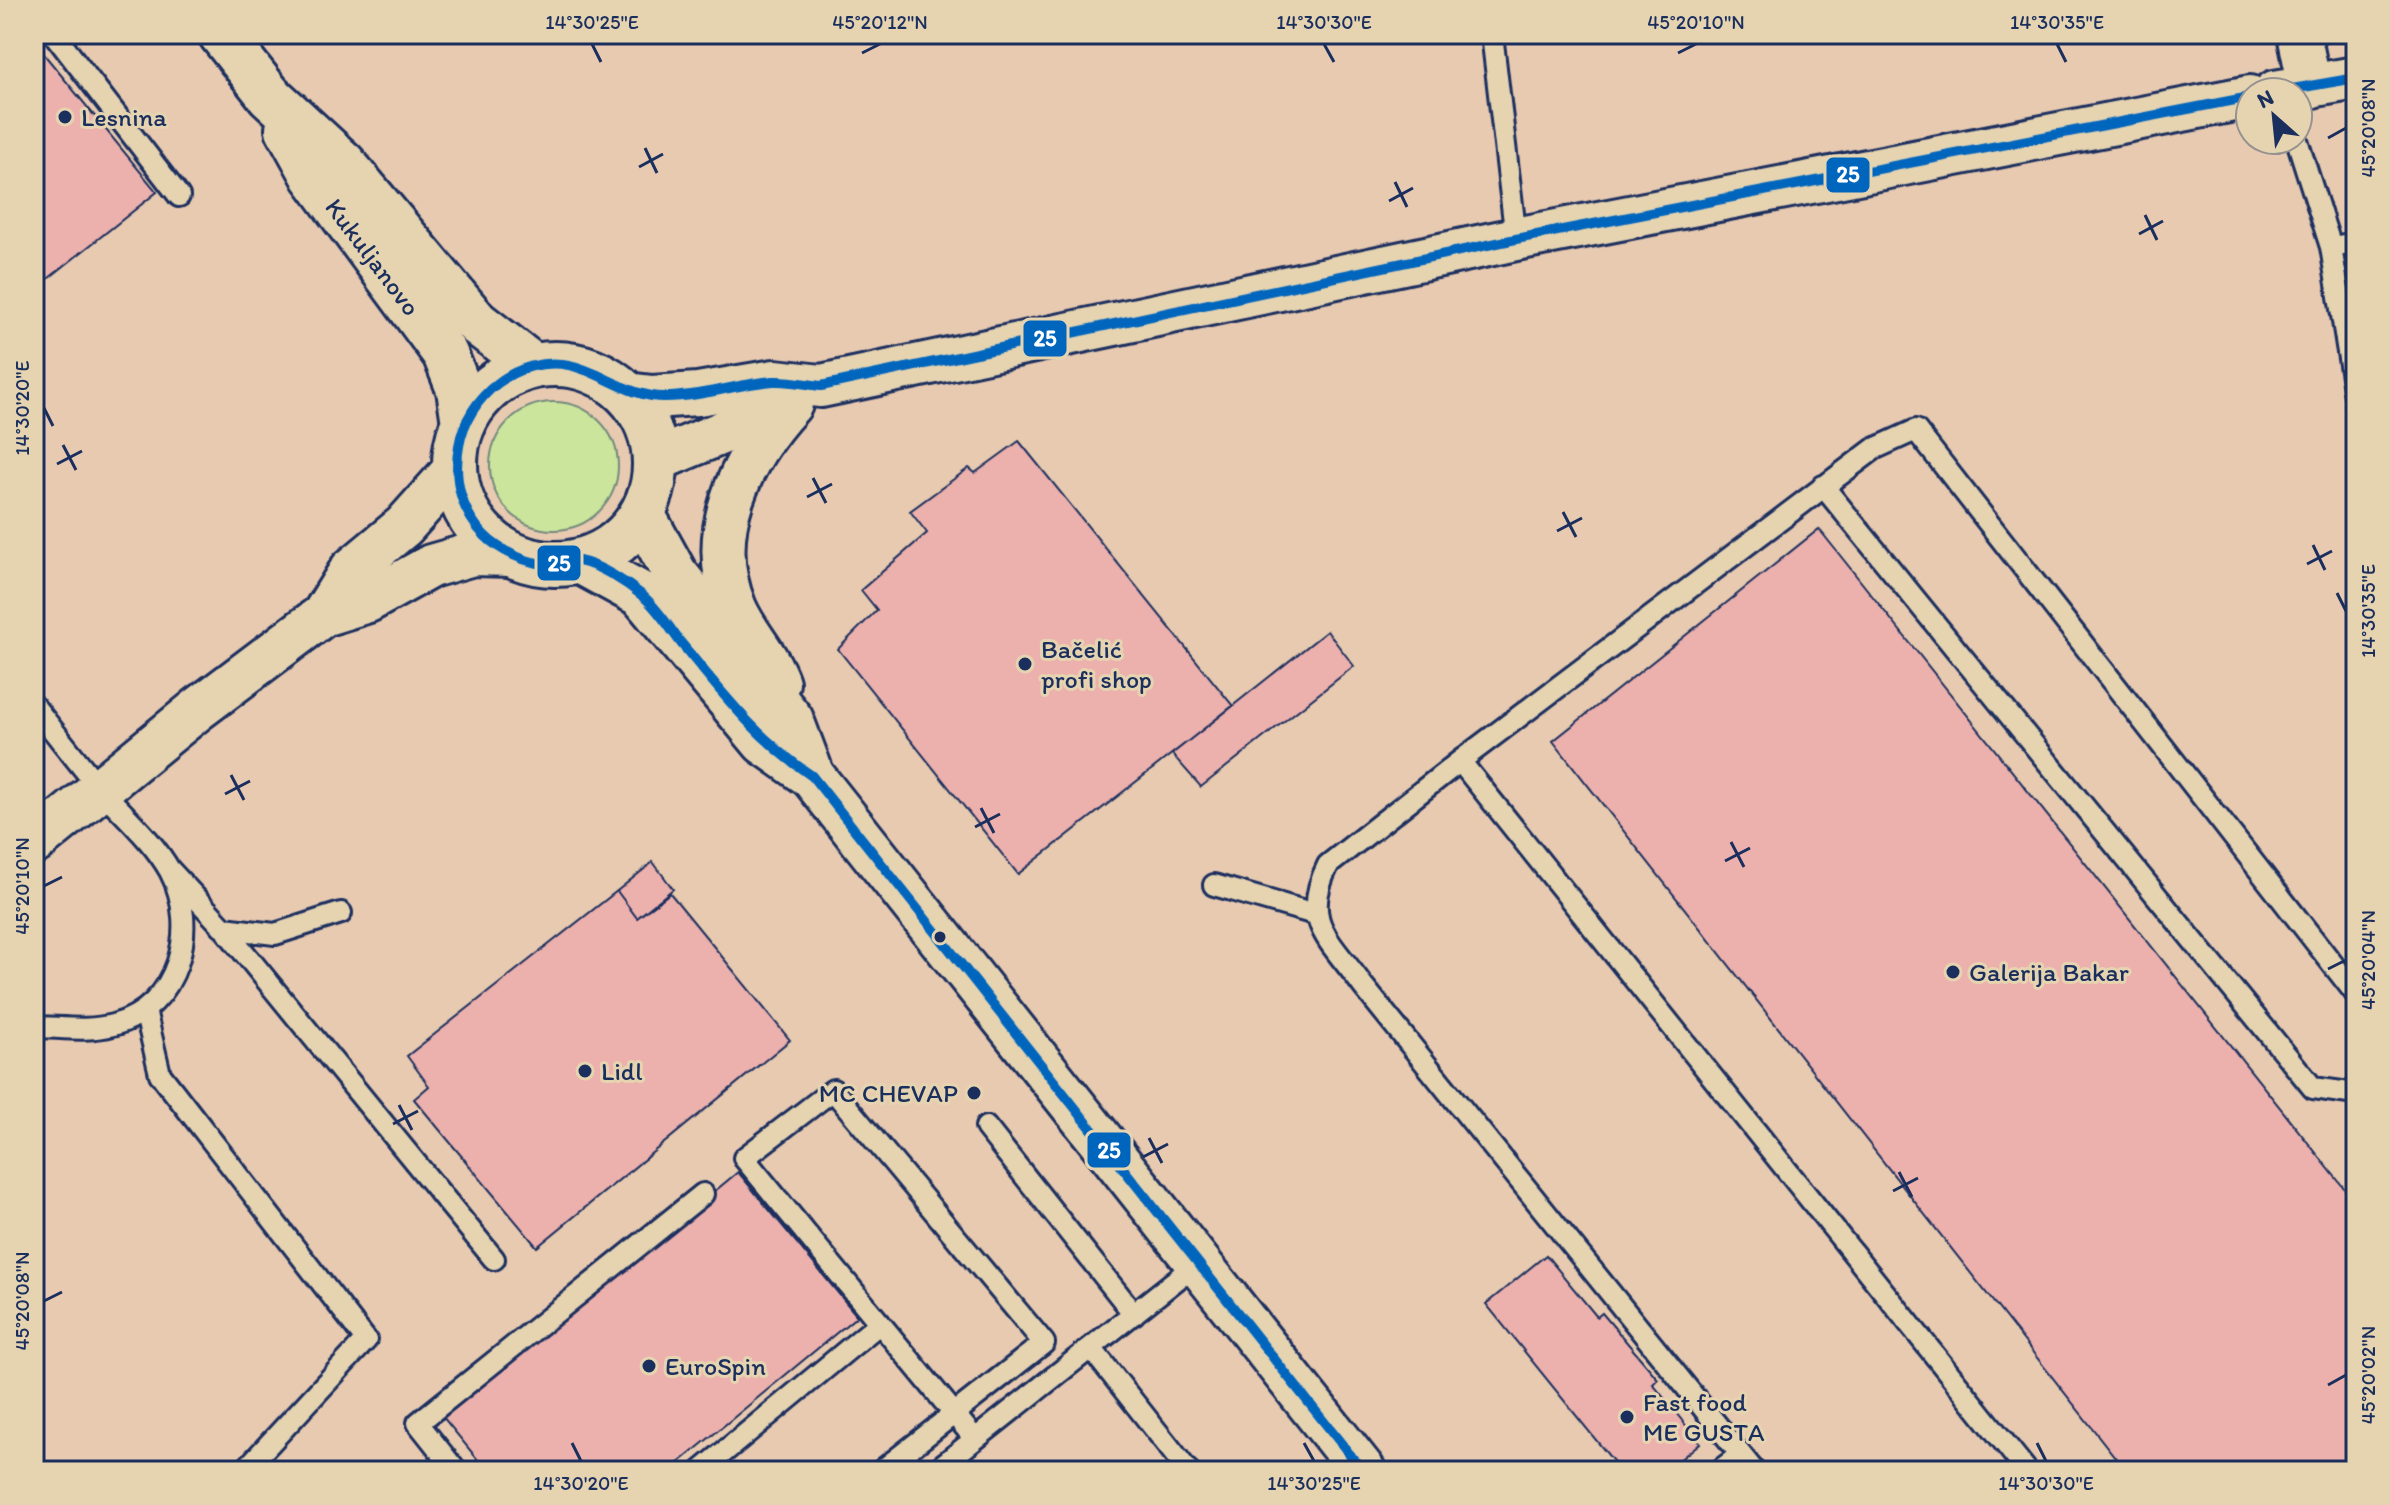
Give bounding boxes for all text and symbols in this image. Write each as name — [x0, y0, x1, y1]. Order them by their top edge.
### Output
text: 14°30'25"E — [545, 10, 639, 34]
text: 45°20'12"N — [832, 10, 928, 34]
text: 14°30'30"E — [1276, 10, 1372, 34]
text: 45°20'10"N — [1647, 10, 1745, 34]
text: 14°30'35"E — [2010, 10, 2104, 34]
north arrow — [2234, 76, 2314, 156]
text: 45°20'08"N — [2356, 78, 2380, 178]
text: N — [2252, 83, 2278, 114]
place label: Lesnina — [81, 101, 167, 133]
marker: Lesnina — [56, 108, 74, 126]
line badge: 25 — [1825, 156, 1871, 194]
text: 25 — [1836, 161, 1860, 188]
street label: Kukuljanovo — [318, 192, 428, 322]
line badge: 25 — [1022, 319, 1068, 358]
text: 25 — [1033, 325, 1057, 352]
text: 14°30'20"E — [10, 360, 34, 456]
line badge: 25 — [536, 544, 582, 582]
text: 25 — [547, 550, 571, 577]
text: 14°30'35"E — [2356, 564, 2380, 658]
place label: Bačelić profi shop — [1041, 633, 1152, 695]
marker: Bačelić profi shop — [1016, 655, 1034, 673]
text: 45°20'10"N — [10, 837, 34, 935]
text: 45°20'04"N — [2356, 910, 2380, 1010]
unlabelled marker — [932, 929, 948, 945]
place label: Galerija Bakar — [1969, 956, 2129, 988]
marker: Galerija Bakar — [1944, 963, 1962, 981]
place label: Lidl — [601, 1055, 643, 1087]
marker: Lidl — [576, 1062, 594, 1080]
place label: MC CHEVAP — [819, 1077, 958, 1109]
marker: MC CHEVAP — [965, 1084, 983, 1102]
line badge: 25 — [1086, 1131, 1132, 1169]
text: 25 — [1097, 1137, 1121, 1164]
text: 45°20'08"N — [10, 1251, 34, 1351]
text: 45°20'02"N — [2356, 1326, 2380, 1424]
place label: EuroSpin — [665, 1350, 766, 1382]
marker: EuroSpin — [640, 1357, 658, 1375]
place label: Fast food ME GUSTA — [1643, 1386, 1765, 1448]
marker: Fast food ME GUSTA — [1618, 1408, 1636, 1426]
text: 14°30'20"E — [533, 1471, 629, 1495]
text: 14°30'25"E — [1267, 1471, 1361, 1495]
text: 14°30'30"E — [1998, 1471, 2094, 1495]

